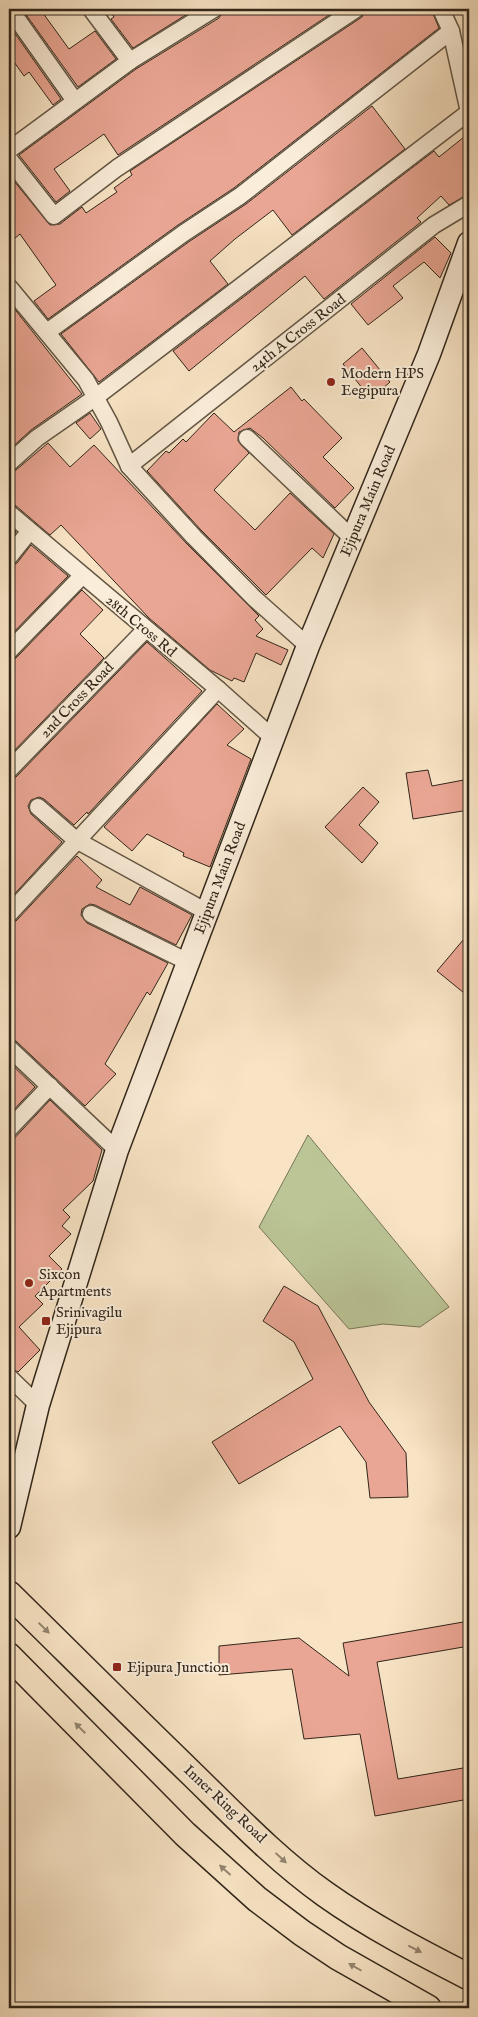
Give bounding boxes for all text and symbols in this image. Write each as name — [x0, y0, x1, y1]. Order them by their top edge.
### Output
street label: 24th A Cross Road — [246, 289, 350, 376]
place label: Modern HPS Eegipura — [341, 364, 424, 400]
marker: Modern HPS Eegipura — [325, 376, 337, 388]
street label: Ejipura Main Road — [336, 442, 400, 559]
street label: 28th Cross Rd — [102, 591, 181, 662]
street label: 2nd Cross Road — [36, 657, 119, 742]
street label: Ejipura Main Road — [190, 818, 251, 937]
place label: Sixcon Apartments — [38, 1265, 111, 1301]
marker: Sixcon Apartments — [23, 1277, 35, 1289]
place label: Srinivagilu Ejipura — [56, 1303, 122, 1339]
marker: Srinivagilu Ejipura — [40, 1315, 52, 1327]
one-way arrow — [37, 1622, 49, 1634]
place label: Ejipura Junction — [127, 1658, 229, 1677]
marker: Ejipura Junction — [111, 1661, 123, 1673]
one-way arrow — [74, 1722, 86, 1734]
street label: Inner Ring Road — [179, 1761, 271, 1848]
one-way arrow — [275, 1852, 288, 1863]
one-way arrow — [220, 1864, 232, 1876]
one-way arrow — [408, 1945, 422, 1953]
one-way arrow — [349, 1962, 362, 1971]

